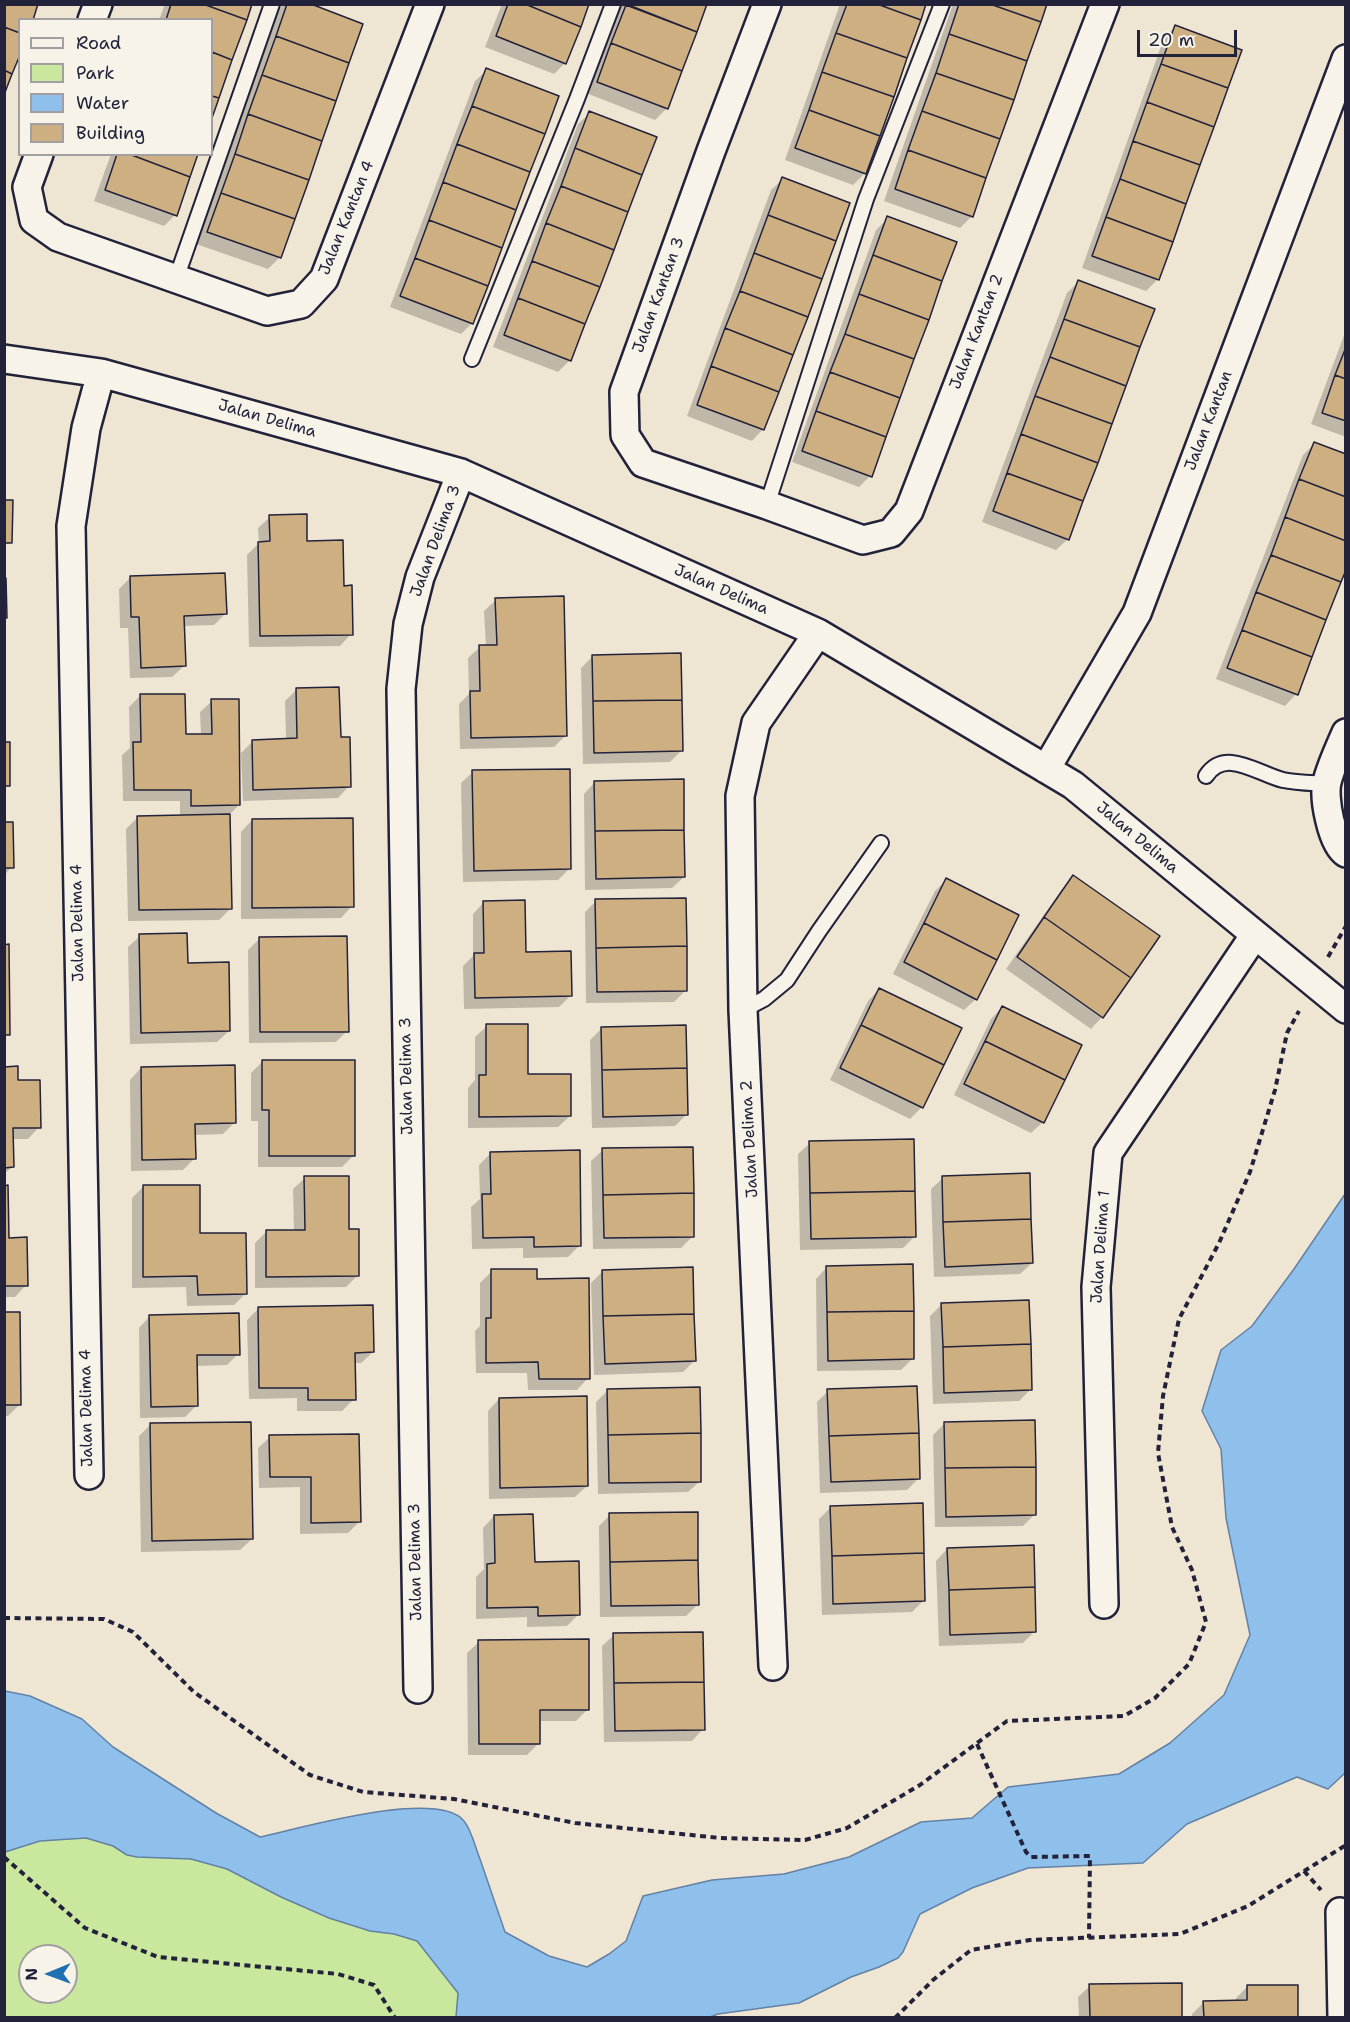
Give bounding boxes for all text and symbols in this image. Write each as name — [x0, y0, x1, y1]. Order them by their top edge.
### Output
legend — [18, 18, 213, 156]
scale bar — [1140, 18, 1240, 56]
text: 20 m — [1148, 28, 1194, 52]
text: Road — [76, 31, 121, 55]
text: Park — [76, 61, 115, 85]
text: Water — [76, 91, 129, 115]
text: Building — [76, 121, 145, 145]
street label: Jalan Kantan 4 — [315, 158, 379, 278]
street label: Jalan Kantan 3 — [629, 234, 689, 356]
street label: Jalan Kantan 2 — [946, 272, 1008, 392]
street label: Jalan Kantan — [1181, 368, 1237, 474]
street label: Jalan Delima — [216, 396, 318, 442]
street label: Jalan Delima 3 — [407, 482, 465, 600]
street label: Jalan Delima — [671, 561, 771, 619]
street label: Jalan Delima — [1092, 798, 1182, 878]
street label: Jalan Delima 4 — [67, 864, 89, 982]
street label: Jalan Delima 3 — [396, 1017, 418, 1135]
street label: Jalan Delima 2 — [737, 1080, 763, 1198]
street label: Jalan Delima 1 — [1087, 1190, 1115, 1304]
street label: Jalan Delima 4 — [76, 1349, 98, 1467]
street label: Jalan Delima 3 — [405, 1503, 427, 1621]
north arrow — [18, 1944, 78, 2004]
text: N — [21, 1968, 42, 1981]

